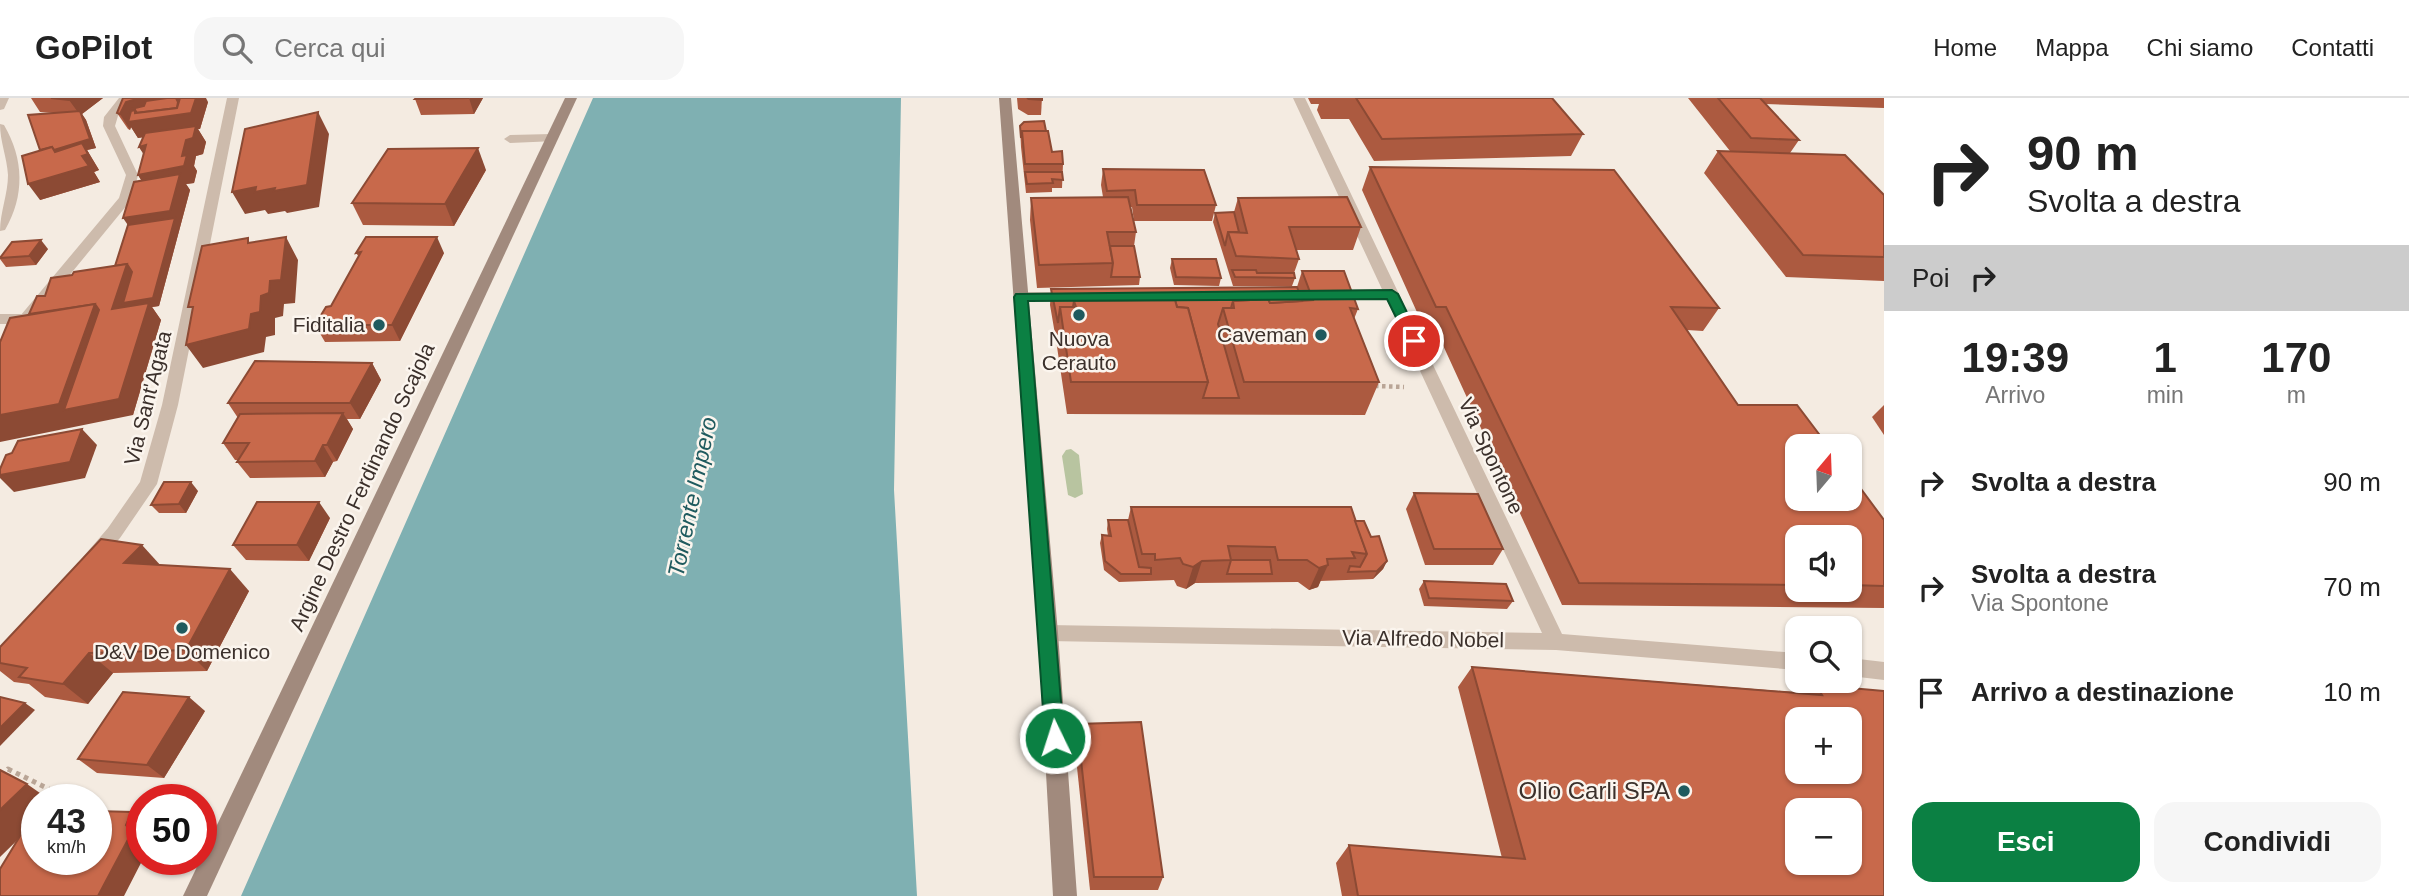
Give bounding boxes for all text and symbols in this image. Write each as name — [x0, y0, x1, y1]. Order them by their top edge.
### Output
search box — [194, 17, 684, 80]
text: GoPilot — [35, 29, 152, 66]
icon: search — [218, 29, 256, 67]
text: Cerca qui — [274, 33, 386, 63]
text: Home — [1933, 34, 1997, 61]
text: Mappa — [2035, 34, 2109, 61]
text: Chi siamo — [2147, 34, 2253, 61]
text: Contatti — [2291, 34, 2374, 61]
icon: right — [1912, 126, 2003, 217]
text: 90 m — [2027, 126, 2139, 180]
text: Svolta a destra — [2027, 183, 2240, 219]
icon: right — [1964, 259, 2002, 297]
text: Poi — [1912, 263, 1950, 293]
marker: Nuova Cerauto — [1071, 307, 1087, 323]
pin — [1384, 311, 1444, 371]
place label: Fiditalia — [293, 313, 365, 336]
marker: Fiditalia — [371, 317, 387, 333]
icon: arrive — [1395, 322, 1433, 360]
place label: Caveman — [1217, 323, 1307, 346]
place label: Nuova Cerauto — [1042, 327, 1116, 374]
marker: Caveman — [1313, 327, 1329, 343]
street label: Via Sant'Agata — [120, 328, 175, 468]
text: 19:39 — [1962, 334, 2069, 381]
text: 1 — [2153, 334, 2177, 381]
text: 170 — [2261, 334, 2331, 381]
street label: Argine Destro Ferdinando Scajola — [285, 339, 439, 634]
text: Arrivo — [1985, 382, 2045, 408]
text: min — [2147, 382, 2184, 408]
text: m — [2287, 382, 2306, 408]
street label: Via Spontone — [1454, 394, 1528, 518]
water label: Torrente Impero — [662, 414, 722, 579]
north arrow — [1785, 434, 1862, 511]
map controls — [1785, 434, 1862, 875]
icon: right — [1912, 464, 1950, 502]
text: Svolta a destra — [1971, 467, 2156, 497]
text: 90 m — [2323, 467, 2381, 497]
button: sound — [1785, 525, 1862, 602]
text: Svolta a destra — [1971, 559, 2156, 589]
icon: right — [1912, 569, 1950, 607]
text: 70 m — [2323, 572, 2381, 602]
text: Via Spontone — [1971, 590, 2109, 616]
button: search — [1785, 616, 1862, 693]
marker: D&V De Domenico — [174, 620, 190, 636]
street label: Via Alfredo Nobel — [1342, 626, 1504, 651]
place label: D&V De Domenico — [94, 640, 270, 663]
icon: arrive — [1912, 674, 1950, 712]
text: Arrivo a destinazione — [1971, 677, 2234, 707]
text: 10 m — [2323, 677, 2381, 707]
position arrow — [1018, 701, 1092, 775]
button: + — [1785, 707, 1862, 784]
place label: Olio Carli SPA — [1518, 777, 1670, 804]
marker: Olio Carli SPA — [1676, 783, 1692, 799]
speed limit sign: 50 — [126, 784, 217, 875]
button: − — [1785, 798, 1862, 875]
text: 43 — [47, 801, 86, 840]
button: Esci — [1912, 802, 2140, 882]
button: Condividi — [2154, 802, 2381, 882]
text: km/h — [47, 837, 86, 857]

